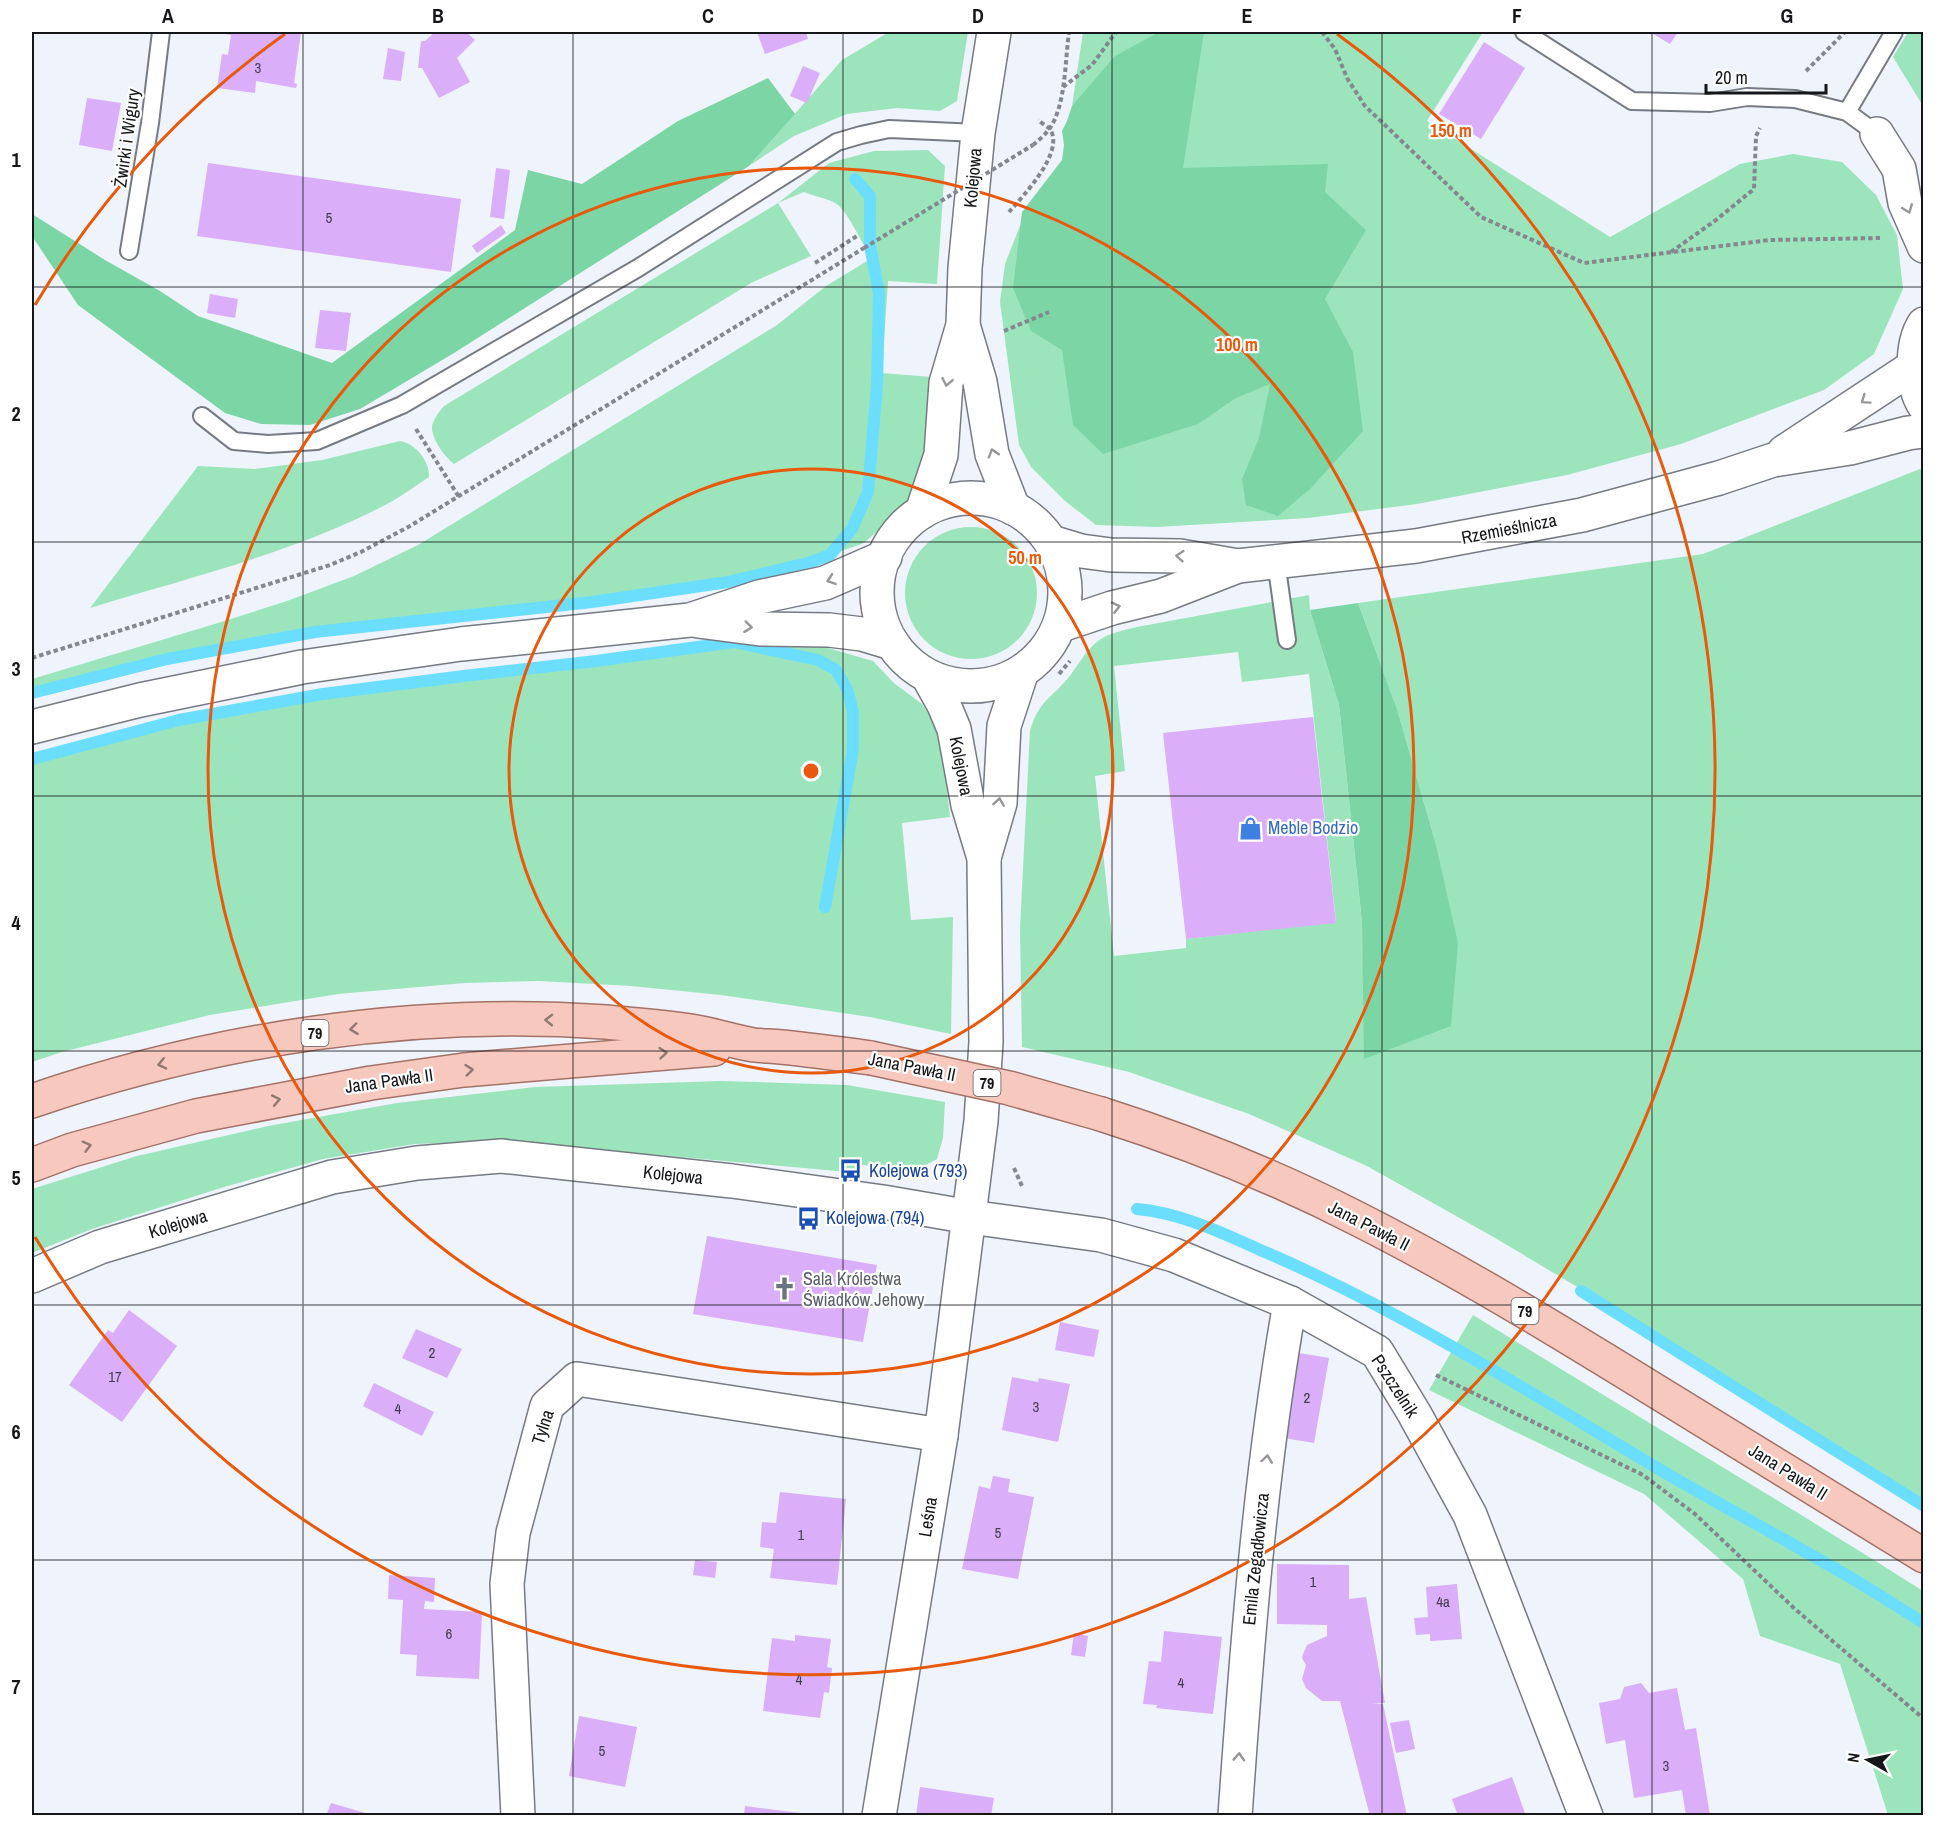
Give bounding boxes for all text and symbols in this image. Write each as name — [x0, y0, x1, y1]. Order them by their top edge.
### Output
text: A — [162, 2, 174, 29]
text: B — [432, 2, 444, 29]
text: C — [702, 2, 714, 29]
text: D — [972, 2, 984, 29]
text: E — [1242, 2, 1253, 29]
text: F — [1512, 2, 1522, 29]
text: G — [1781, 2, 1793, 29]
house number: 3 — [255, 57, 262, 78]
scale bar — [1706, 57, 1826, 95]
text: 20 m — [1715, 65, 1748, 90]
street label: Żwirki i Wigury — [107, 86, 146, 189]
text: 150 m — [1430, 118, 1472, 143]
text: 1 — [11, 146, 21, 173]
street label: Kolejowa — [957, 147, 988, 209]
one-way arrow — [1901, 203, 1913, 214]
house number: 5 — [326, 207, 333, 228]
text: 100 m — [1216, 332, 1258, 357]
one-way arrow — [941, 376, 954, 386]
one-way arrow — [1860, 393, 1871, 404]
text: 2 — [11, 400, 21, 427]
one-way arrow — [988, 448, 1000, 459]
street label: Rzemieślnicza — [1459, 507, 1559, 550]
text: 50 m — [1008, 545, 1042, 570]
one-way arrow — [1176, 550, 1185, 563]
one-way arrow — [826, 573, 837, 585]
one-way arrow — [1111, 602, 1121, 615]
one-way arrow — [744, 621, 753, 633]
text: 3 — [11, 655, 21, 682]
street label: Kolejowa — [944, 734, 979, 798]
centre of rings — [801, 761, 821, 781]
one-way arrow — [992, 797, 1005, 807]
shop icon: Meble Bodzio — [1237, 815, 1263, 841]
place label: Meble Bodzio — [1268, 815, 1358, 840]
text: 4 — [11, 909, 21, 936]
one-way arrow — [544, 1014, 553, 1026]
road number: 79 — [302, 1020, 328, 1046]
one-way arrow — [349, 1022, 359, 1034]
street label: Jana Pawła II — [866, 1046, 958, 1087]
one-way arrow — [659, 1047, 668, 1060]
one-way arrow — [158, 1056, 168, 1069]
street label: Jana Pawła II — [343, 1062, 435, 1099]
one-way arrow — [465, 1064, 474, 1077]
road number: 79 — [974, 1070, 1000, 1096]
one-way arrow — [271, 1094, 281, 1107]
one-way arrow — [81, 1141, 92, 1153]
bus stop icon: Kolejowa (793) — [838, 1158, 864, 1184]
place label: Kolejowa (793) — [869, 1158, 968, 1183]
street label: Kolejowa — [642, 1159, 704, 1190]
text: 5 — [11, 1164, 21, 1191]
street label: Jana Pawła II — [1324, 1194, 1414, 1257]
street label: Kolejowa — [146, 1203, 210, 1244]
bus stop icon: Kolejowa (794) — [795, 1205, 821, 1231]
place label: Kolejowa (794) — [826, 1205, 925, 1230]
place label: Sala Królestwa Świadków Jehowy — [803, 1266, 925, 1312]
church icon: Sala Królestwa Świadków Jehowy — [772, 1276, 798, 1302]
road number: 79 — [1512, 1298, 1538, 1324]
house number: 2 — [429, 1342, 436, 1363]
street label: Pszczelnik — [1366, 1349, 1425, 1423]
house number: 17 — [108, 1366, 122, 1387]
house number: 2 — [1304, 1387, 1311, 1408]
house number: 3 — [1033, 1396, 1040, 1417]
house number: 4 — [395, 1398, 402, 1419]
street label: Tylna — [525, 1406, 560, 1447]
text: 6 — [11, 1418, 21, 1445]
street label: Jana Pawła II — [1744, 1437, 1832, 1506]
one-way arrow — [1260, 1454, 1272, 1463]
street label: Emila Zegadłowicza — [1236, 1492, 1275, 1626]
street label: Leśna — [912, 1495, 943, 1539]
house number: 5 — [995, 1522, 1002, 1543]
house number: 1 — [798, 1524, 805, 1545]
house number: 1 — [1310, 1571, 1317, 1592]
house number: 4a — [1436, 1591, 1450, 1612]
house number: 6 — [446, 1623, 453, 1644]
house number: 4 — [796, 1669, 803, 1690]
house number: 4 — [1178, 1672, 1185, 1693]
text: 7 — [11, 1673, 21, 1700]
north arrow — [1838, 1730, 1898, 1790]
house number: 5 — [599, 1740, 606, 1761]
text: N — [1842, 1751, 1865, 1764]
one-way arrow — [1232, 1753, 1245, 1762]
house number: 3 — [1663, 1755, 1670, 1776]

